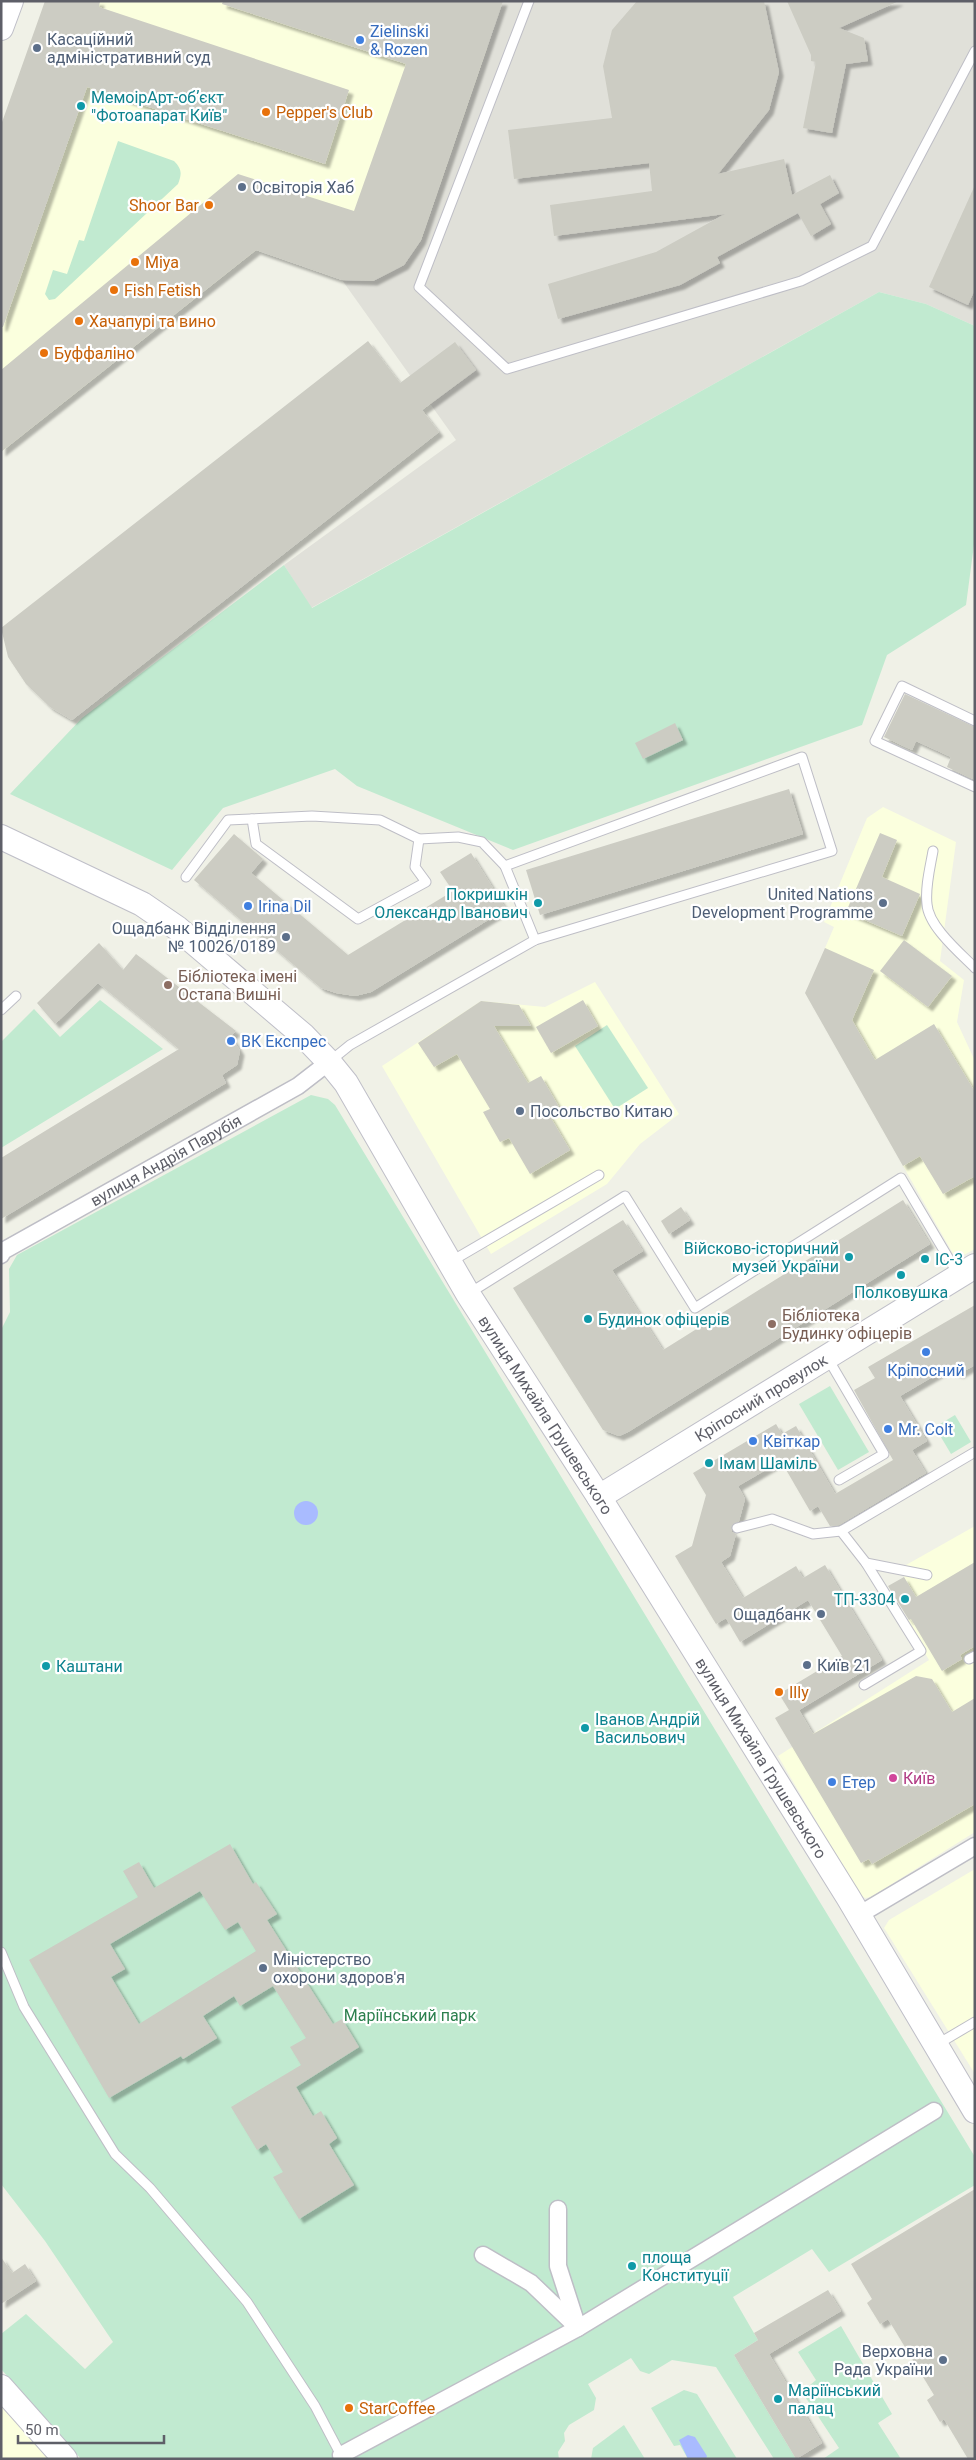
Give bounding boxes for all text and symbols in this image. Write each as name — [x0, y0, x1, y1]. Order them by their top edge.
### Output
place label: Zielinski & Rozen — [370, 22, 429, 59]
place label: Касаційний адміністративний суд — [47, 30, 211, 67]
marker: Zielinski & Rozen — [354, 34, 366, 46]
marker: Касаційний адміністративний суд — [31, 42, 43, 54]
place label: МемоірАрт-обʼєкт "Фотоапарат Київ" — [91, 88, 227, 125]
marker: МемоірАрт-обʼєкт "Фотоапарат Київ" — [75, 100, 87, 112]
place label: Pepper's Club — [276, 103, 373, 122]
marker: Pepper's Club — [260, 106, 272, 118]
place label: Освіторія Хаб — [252, 178, 354, 197]
marker: Освіторія Хаб — [236, 181, 248, 193]
place label: Shoor Bar — [129, 196, 200, 215]
marker: Shoor Bar — [203, 199, 215, 211]
place label: Miya — [145, 253, 179, 272]
marker: Miya — [129, 256, 141, 268]
place label: Fish Fetish — [124, 281, 201, 300]
marker: Fish Fetish — [108, 284, 120, 296]
place label: Хачапурі та вино — [89, 312, 216, 331]
marker: Хачапурі та вино — [73, 315, 85, 327]
place label: Буффаліно — [54, 344, 135, 363]
marker: Буффаліно — [38, 347, 50, 359]
place label: Покришкін Олександр Іванович — [374, 885, 528, 922]
place label: United Nations Development Programme — [692, 885, 873, 922]
place label: Irina Dil — [258, 897, 311, 916]
marker: Покришкін Олександр Іванович — [532, 897, 544, 909]
marker: United Nations Development Programme — [877, 897, 889, 909]
marker: Irina Dil — [242, 900, 254, 912]
place label: Ощадбанк Відділення № 10026/0189 — [112, 919, 276, 956]
marker: Ощадбанк Відділення № 10026/0189 — [280, 931, 292, 943]
place label: Бібліотека імені Остапа Вишні — [178, 967, 297, 1004]
marker: Бібліотека імені Остапа Вишні — [162, 979, 174, 991]
place label: ВК Експрес — [241, 1032, 326, 1051]
marker: ВК Експрес — [225, 1035, 237, 1047]
place label: Посольство Китаю — [530, 1102, 673, 1121]
marker: Посольство Китаю — [514, 1105, 526, 1117]
street label: вулиця Андрія Парубія — [87, 1111, 245, 1210]
place label: Війсково-історичний музей України — [684, 1239, 839, 1276]
place label: ІС-3 — [935, 1250, 963, 1269]
marker: Війсково-історичний музей України — [843, 1251, 855, 1263]
marker: ІС-3 — [919, 1253, 931, 1265]
marker: Полковушка — [895, 1269, 907, 1281]
place label: Полковушка — [854, 1283, 948, 1302]
place label: Бібліотека Будинку офіцерів — [782, 1306, 912, 1343]
place label: Будинок офіцерів — [598, 1310, 730, 1329]
street label: вулиця Михайла Грушевського — [475, 1312, 617, 1518]
marker: Будинок офіцерів — [582, 1313, 594, 1325]
marker: Бібліотека Будинку офіцерів — [766, 1318, 778, 1330]
marker: Кріпосний — [920, 1346, 932, 1358]
street label: Кріпосний провулок — [691, 1350, 831, 1446]
place label: Кріпосний — [887, 1361, 965, 1380]
place label: Mr. Colt — [898, 1420, 953, 1439]
marker: Mr. Colt — [882, 1423, 894, 1435]
place label: Квіткар — [763, 1432, 820, 1451]
marker: Квіткар — [747, 1435, 759, 1447]
place label: Імам Шаміль — [719, 1454, 817, 1473]
marker: Імам Шаміль — [703, 1457, 715, 1469]
place label: ТП-3304 — [834, 1590, 895, 1609]
marker: ТП-3304 — [899, 1593, 911, 1605]
place label: Ощадбанк — [733, 1605, 811, 1624]
marker: Ощадбанк — [815, 1608, 827, 1620]
street label: вулиця Михайла Грушевського — [691, 1654, 831, 1862]
place label: Київ 21 — [817, 1656, 871, 1675]
place label: Каштани — [56, 1657, 123, 1676]
marker: Київ 21 — [801, 1659, 813, 1671]
marker: Каштани — [40, 1660, 52, 1672]
place label: Illy — [789, 1683, 809, 1702]
marker: Illy — [773, 1686, 785, 1698]
place label: Іванов Андрій Васильович — [595, 1710, 700, 1747]
marker: Іванов Андрій Васильович — [579, 1722, 591, 1734]
place label: Київ — [903, 1769, 935, 1788]
marker: Київ — [887, 1772, 899, 1784]
place label: Етер — [842, 1773, 876, 1792]
marker: Етер — [826, 1776, 838, 1788]
place label: Міністерство охорони здоров'я — [273, 1950, 405, 1987]
marker: Міністерство охорони здоров'я — [257, 1962, 269, 1974]
park label: Маріїнський парк — [344, 2006, 477, 2025]
place label: площа Конституції — [642, 2248, 729, 2285]
marker: площа Конституції — [626, 2260, 638, 2272]
place label: Верховна Рада України — [834, 2342, 933, 2379]
marker: Верховна Рада України — [937, 2354, 949, 2366]
place label: Маріїнський палац — [788, 2381, 881, 2418]
marker: Маріїнський палац — [772, 2393, 784, 2405]
place label: StarCoffee — [359, 2399, 435, 2418]
marker: StarCoffee — [343, 2402, 355, 2414]
scale bar — [18, 2412, 164, 2444]
text: 50 m — [25, 2421, 59, 2439]

